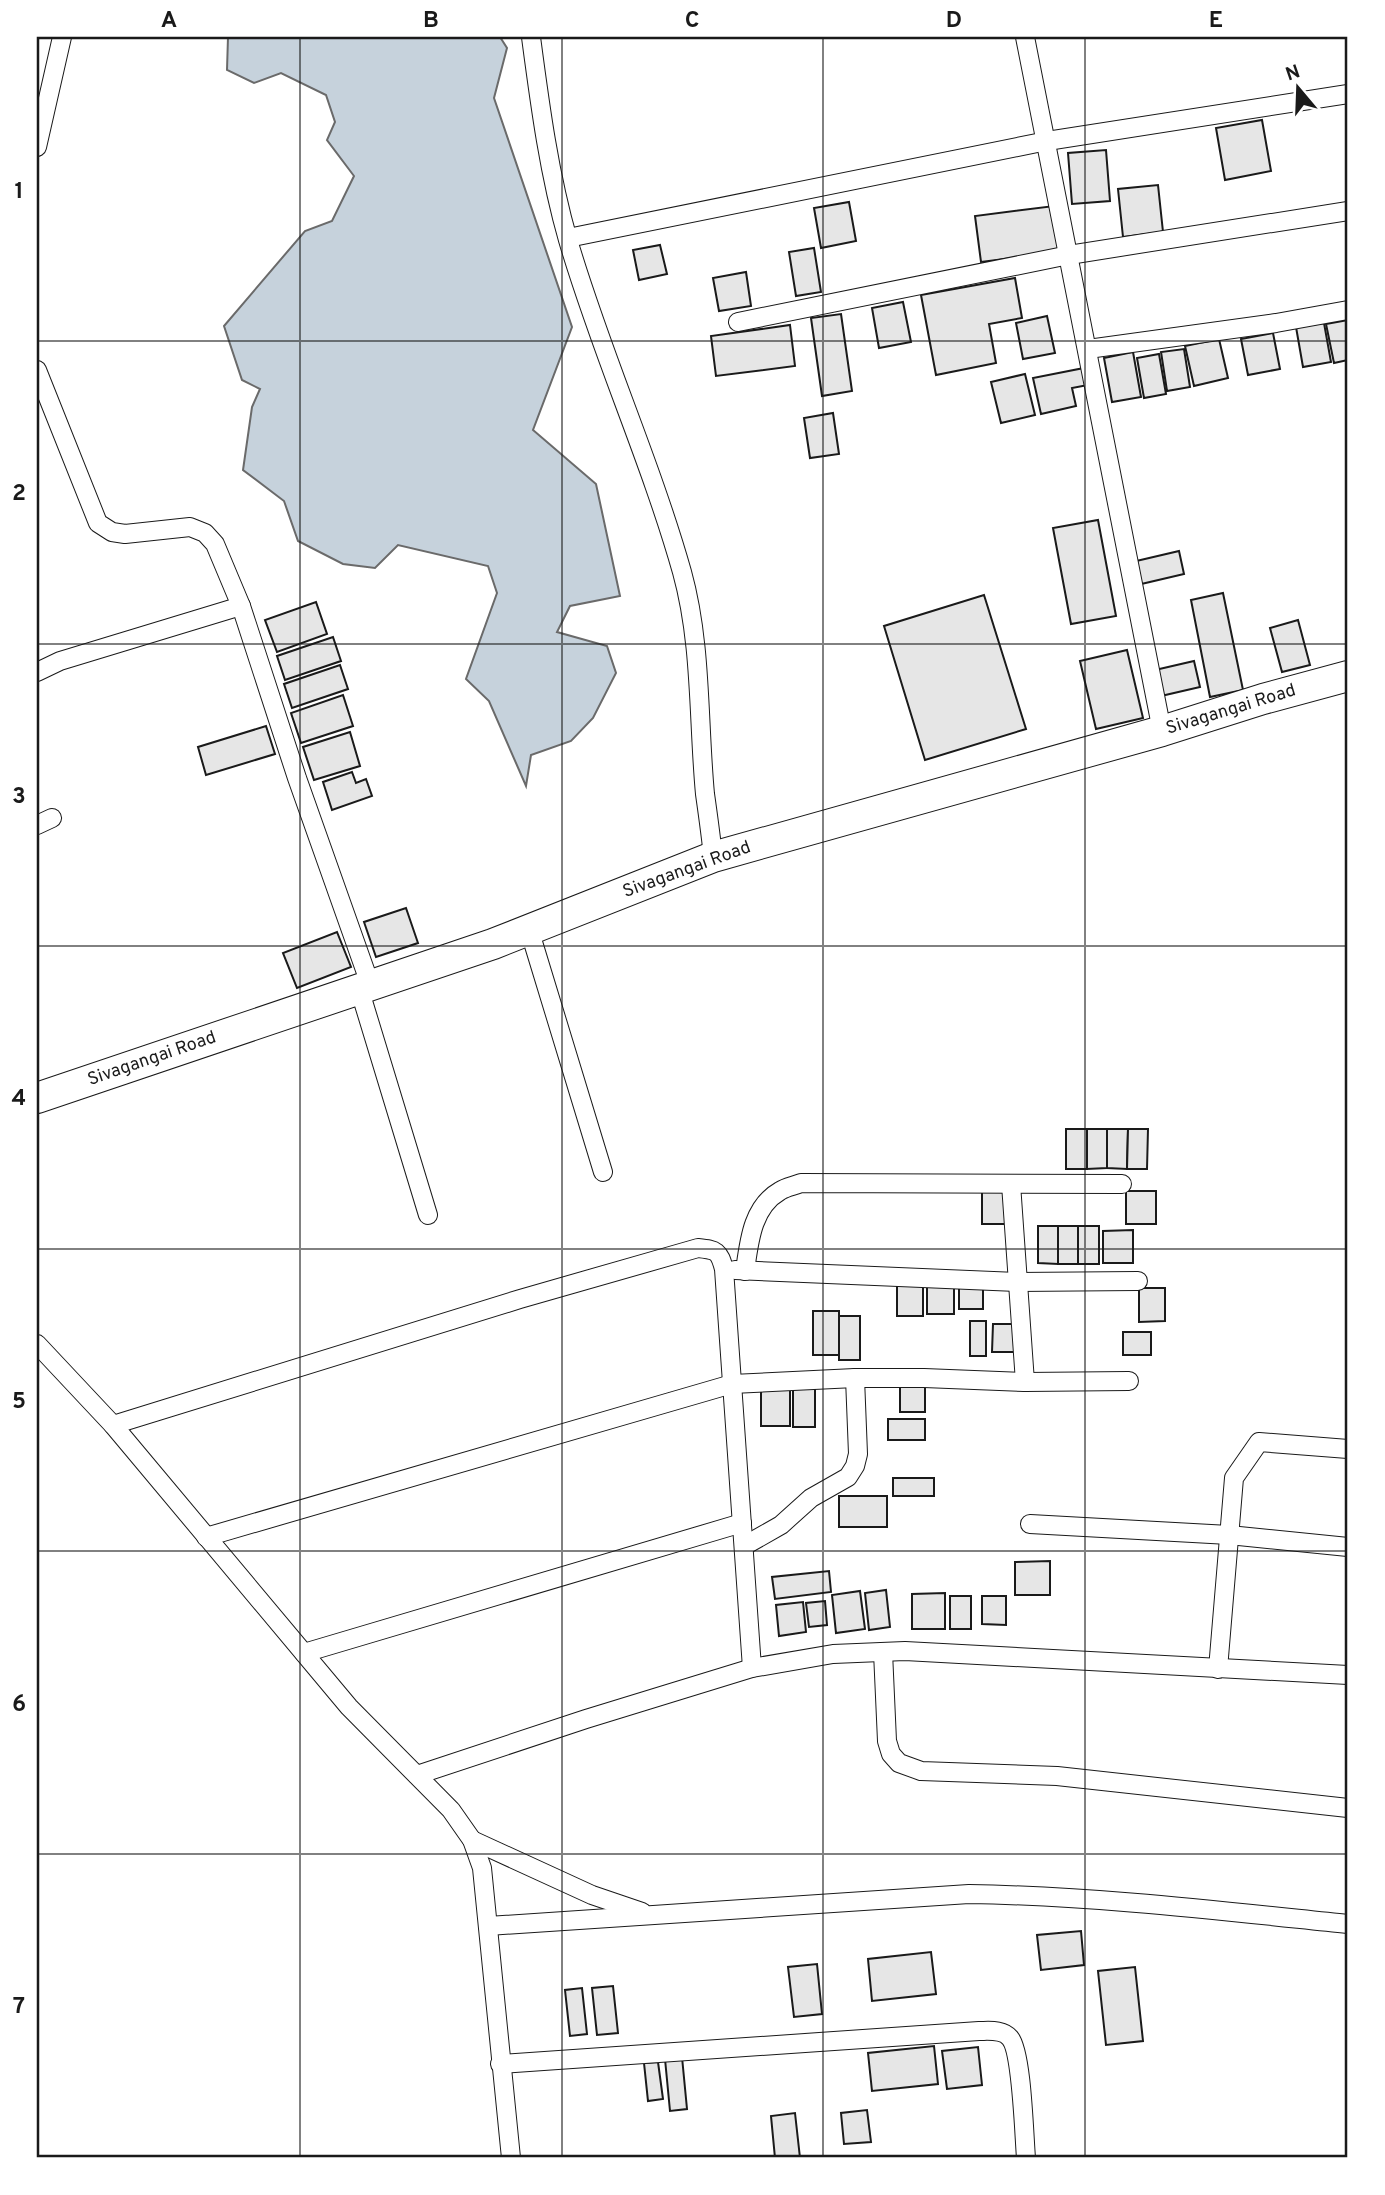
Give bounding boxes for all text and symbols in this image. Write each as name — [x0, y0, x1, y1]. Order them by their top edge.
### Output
text: A — [161, 7, 177, 36]
text: B — [423, 7, 439, 36]
text: C — [685, 7, 699, 36]
text: D — [946, 7, 962, 36]
text: E — [1209, 7, 1223, 36]
north arrow — [1262, 52, 1332, 122]
text: N — [1283, 60, 1303, 87]
text: 1 — [14, 178, 24, 207]
text: 2 — [12, 480, 26, 509]
street label: Sivagangai Road — [1163, 679, 1299, 741]
text: 3 — [12, 783, 26, 812]
street label: Sivagangai Road — [620, 836, 754, 904]
street label: Sivagangai Road — [85, 1026, 219, 1092]
text: 4 — [12, 1085, 26, 1114]
text: 5 — [12, 1388, 26, 1417]
text: 6 — [12, 1691, 26, 1720]
text: 7 — [13, 1993, 25, 2022]

